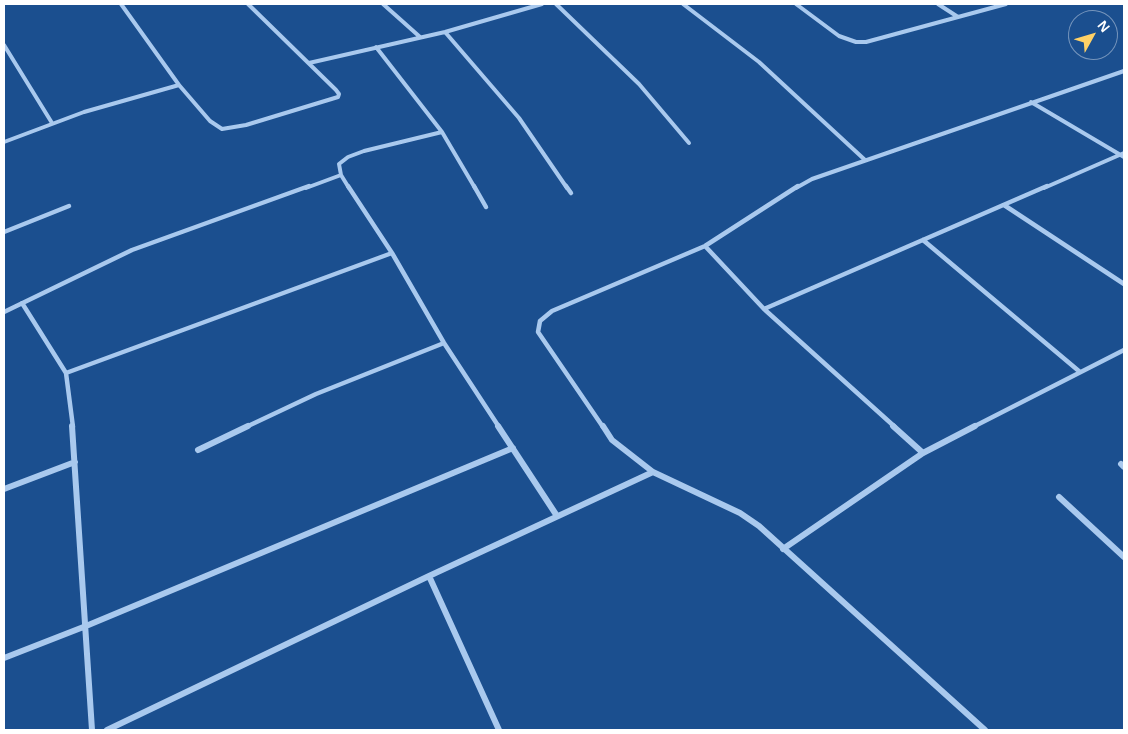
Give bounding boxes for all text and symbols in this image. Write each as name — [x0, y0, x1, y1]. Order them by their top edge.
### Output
north arrow — [1068, 10, 1118, 60]
text: N — [1094, 17, 1113, 35]

